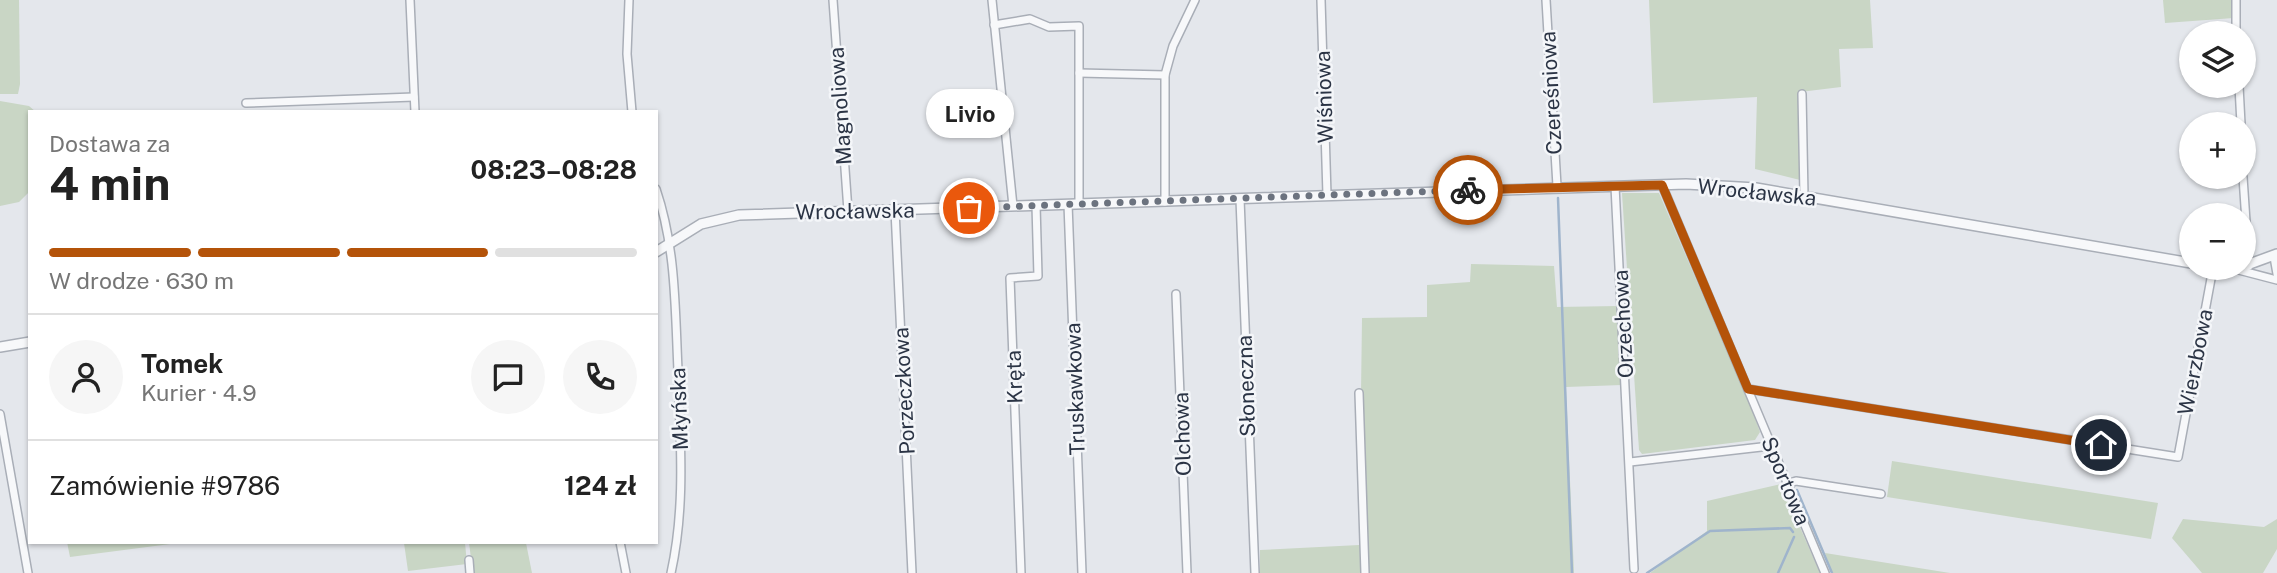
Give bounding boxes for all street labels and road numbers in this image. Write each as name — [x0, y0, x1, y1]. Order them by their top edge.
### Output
street label: Czereśniowa — [1535, 31, 1567, 155]
street label: Magnoliowa — [823, 46, 857, 166]
street label: Wiśniowa — [1310, 50, 1338, 144]
street label: Wrocławska — [1696, 173, 1818, 211]
street label: Wrocławska — [795, 197, 915, 225]
street label: Orzechowa — [1608, 269, 1638, 379]
street label: Wierzbowa — [2172, 307, 2218, 417]
street label: Truskawkowa — [1060, 322, 1090, 456]
street label: Porzeczkowa — [888, 327, 920, 455]
street label: Słoneczna — [1232, 335, 1260, 437]
street label: Kręta — [1001, 350, 1027, 404]
street label: Młyńska — [665, 367, 693, 451]
street label: Olchowa — [1168, 392, 1196, 476]
street label: Sportowa — [1756, 433, 1816, 529]

